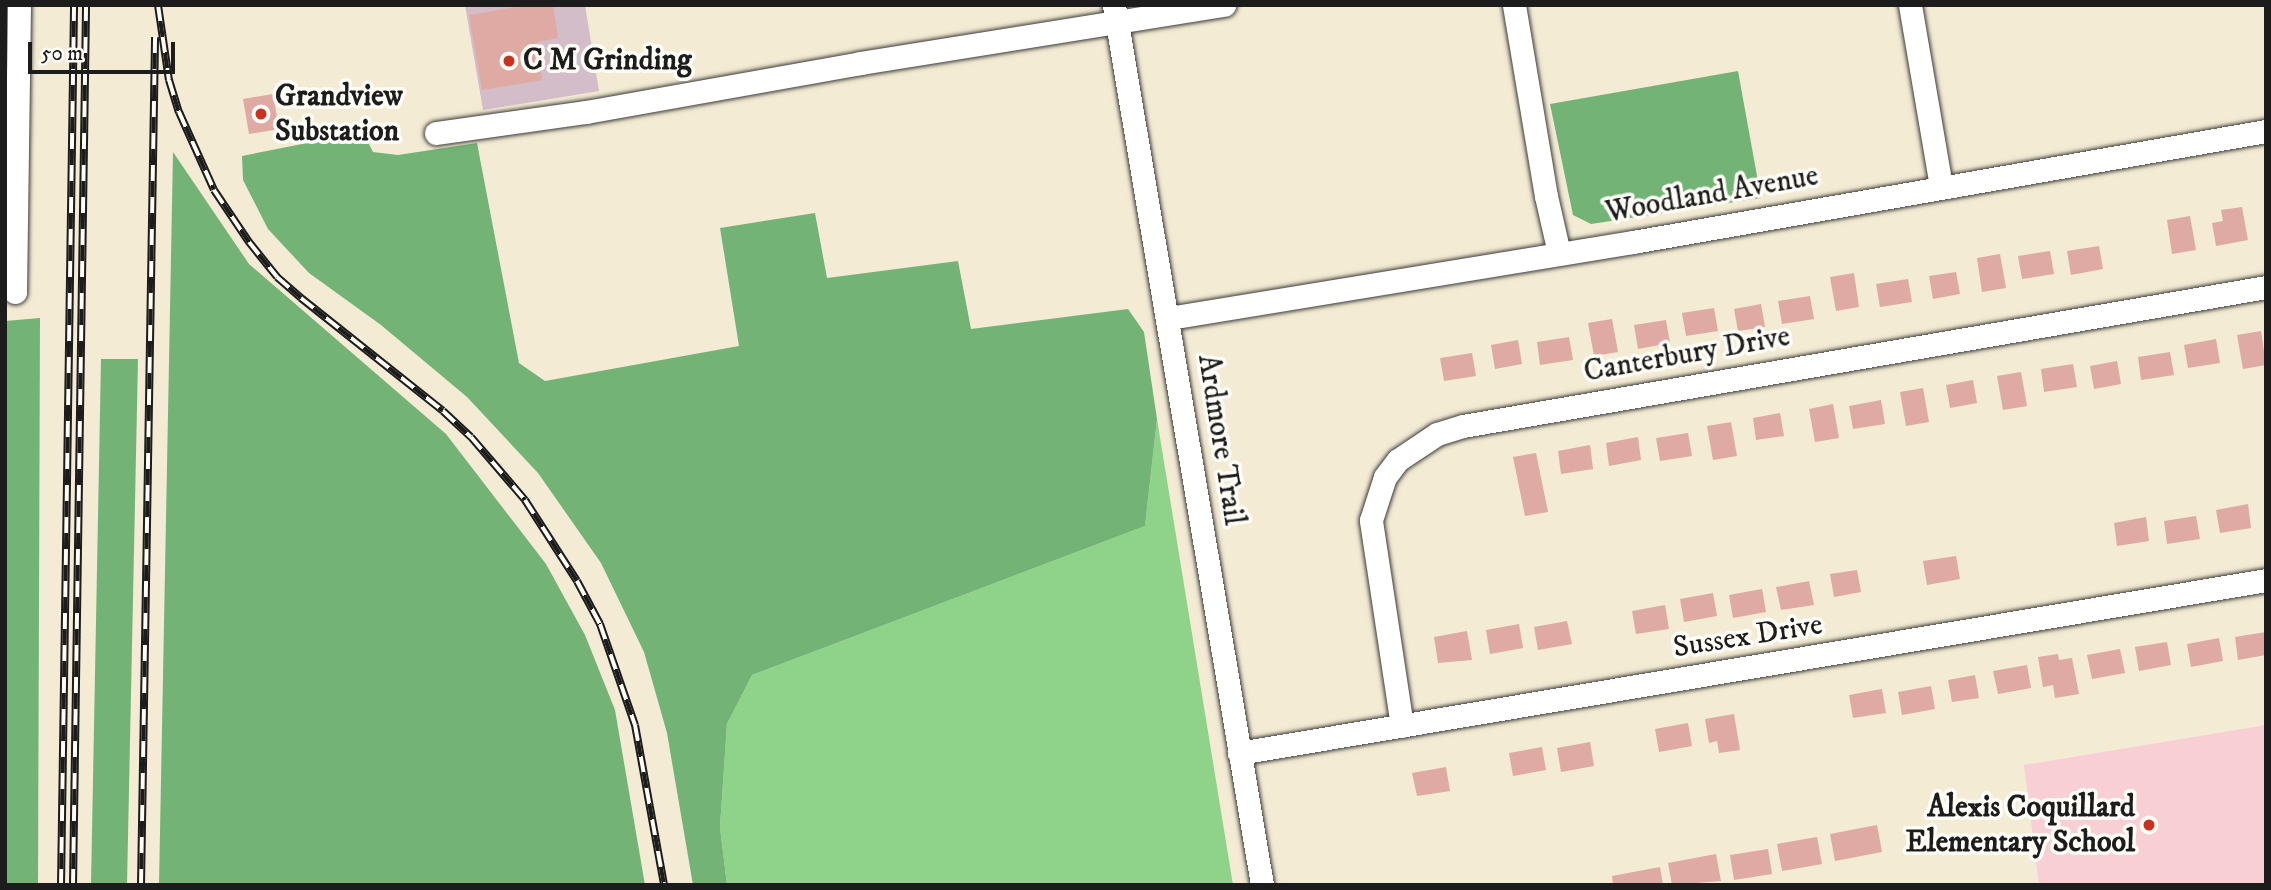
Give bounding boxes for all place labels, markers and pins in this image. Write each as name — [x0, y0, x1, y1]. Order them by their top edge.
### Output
place label: C M Grinding — [523, 43, 692, 79]
marker: C M Grinding — [501, 53, 517, 69]
place label: Grandview Substation — [275, 79, 403, 150]
marker: Grandview Substation — [253, 106, 269, 122]
place label: Alexis Coquillard Elementary School — [1906, 790, 2135, 860]
marker: Alexis Coquillard Elementary School — [2141, 817, 2157, 833]

